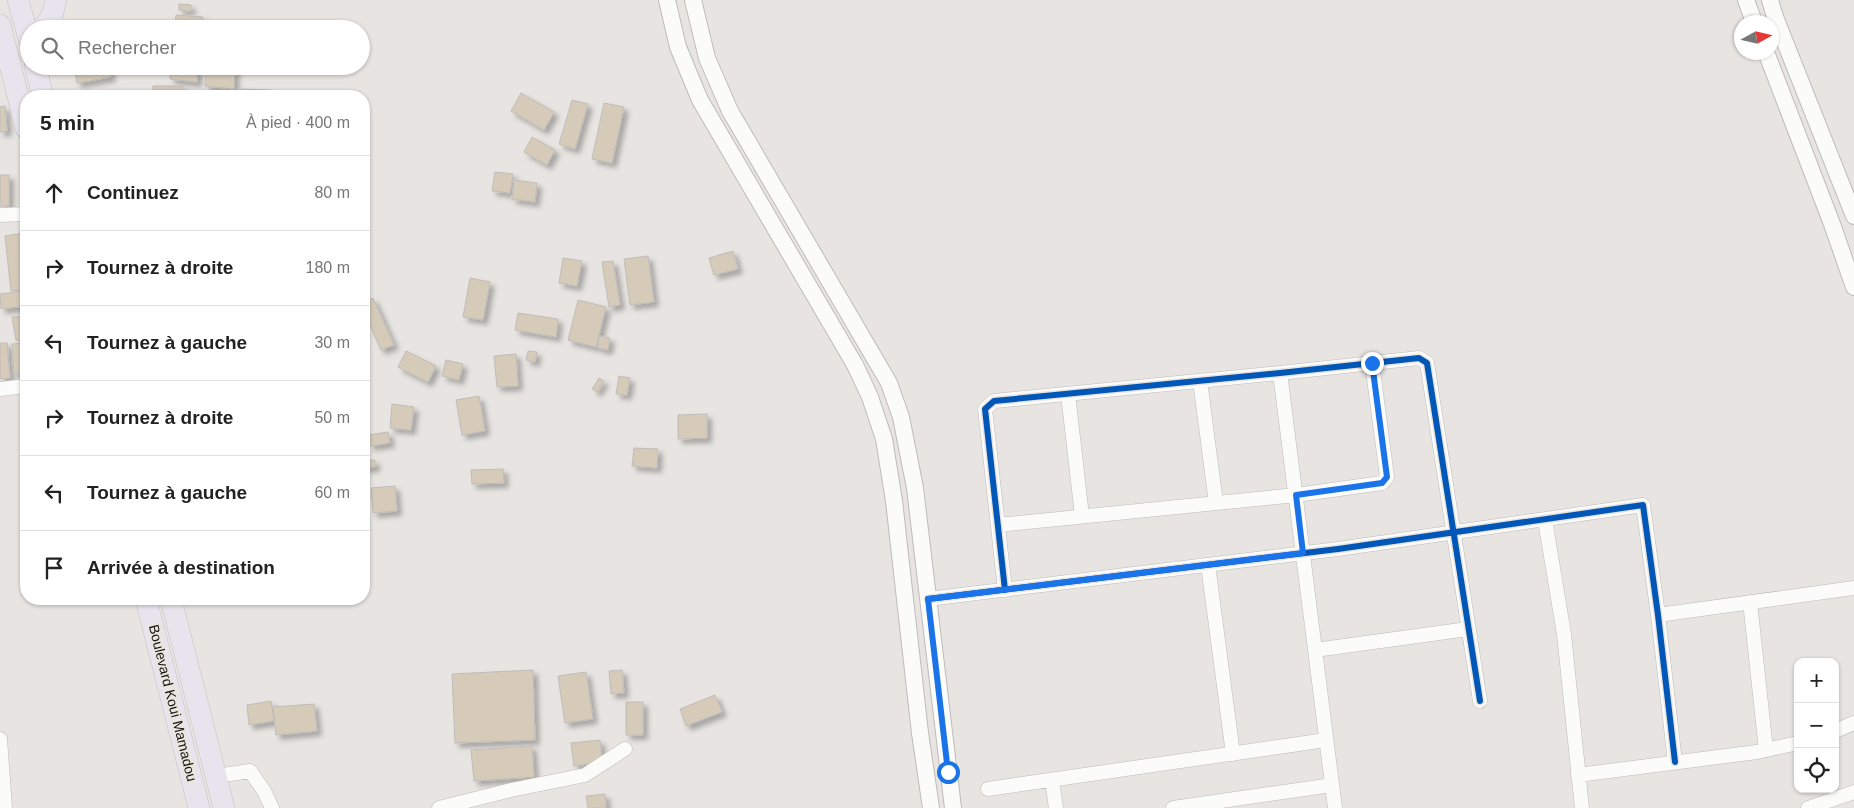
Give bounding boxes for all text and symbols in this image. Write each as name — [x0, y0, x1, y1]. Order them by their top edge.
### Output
north arrow — [1734, 15, 1779, 60]
search box — [20, 20, 370, 75]
icon: search — [38, 34, 66, 62]
text: Rechercher — [78, 37, 176, 58]
text: 5 min — [40, 111, 95, 134]
text: À pied · 400 m — [246, 114, 350, 131]
icon: ahead — [40, 179, 68, 207]
text: Continuez — [87, 182, 179, 203]
text: 80 m — [314, 184, 350, 201]
icon: right — [40, 254, 68, 282]
text: Tournez à droite — [87, 257, 233, 278]
text: 180 m — [306, 259, 350, 276]
icon: left — [40, 329, 68, 357]
text: Tournez à gauche — [87, 332, 247, 353]
text: 30 m — [314, 334, 350, 351]
route end — [1361, 352, 1384, 375]
icon: right — [40, 404, 68, 432]
text: Tournez à droite — [87, 407, 233, 428]
text: 50 m — [314, 409, 350, 426]
icon: left — [40, 479, 68, 507]
text: Tournez à gauche — [87, 482, 247, 503]
text: 60 m — [314, 484, 350, 501]
icon: arrive — [40, 554, 68, 582]
text: Arrivée à destination — [87, 557, 275, 578]
street label: Boulevard Koui Mamadou — [146, 623, 200, 783]
map controls — [1794, 658, 1839, 793]
button: + — [1794, 658, 1839, 703]
button: − — [1794, 703, 1839, 748]
button: locate — [1794, 748, 1839, 793]
route start — [937, 761, 960, 784]

